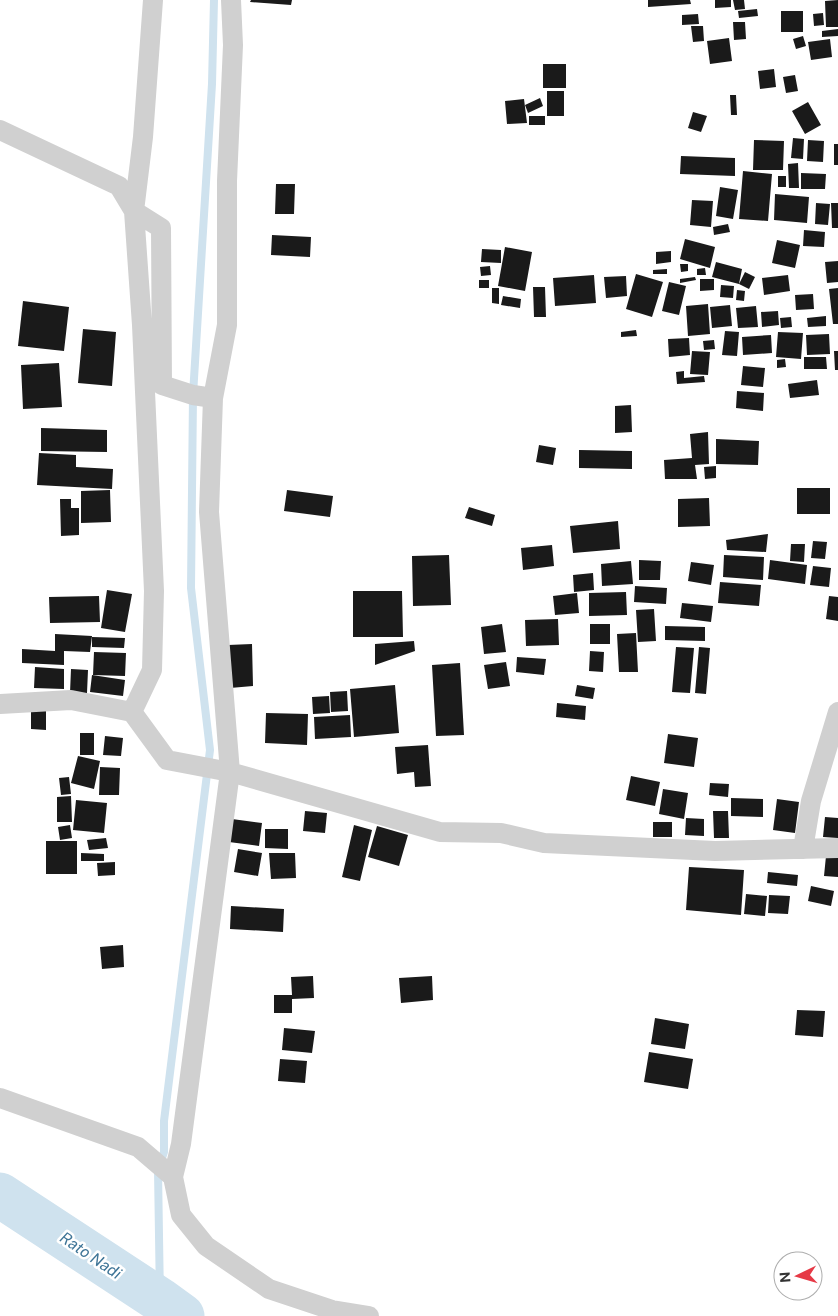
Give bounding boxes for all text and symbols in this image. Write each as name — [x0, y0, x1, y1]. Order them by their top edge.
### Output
water label: Rato Nadi — [56, 1228, 125, 1283]
north arrow — [773, 1251, 823, 1301]
text: N — [777, 1271, 793, 1283]

